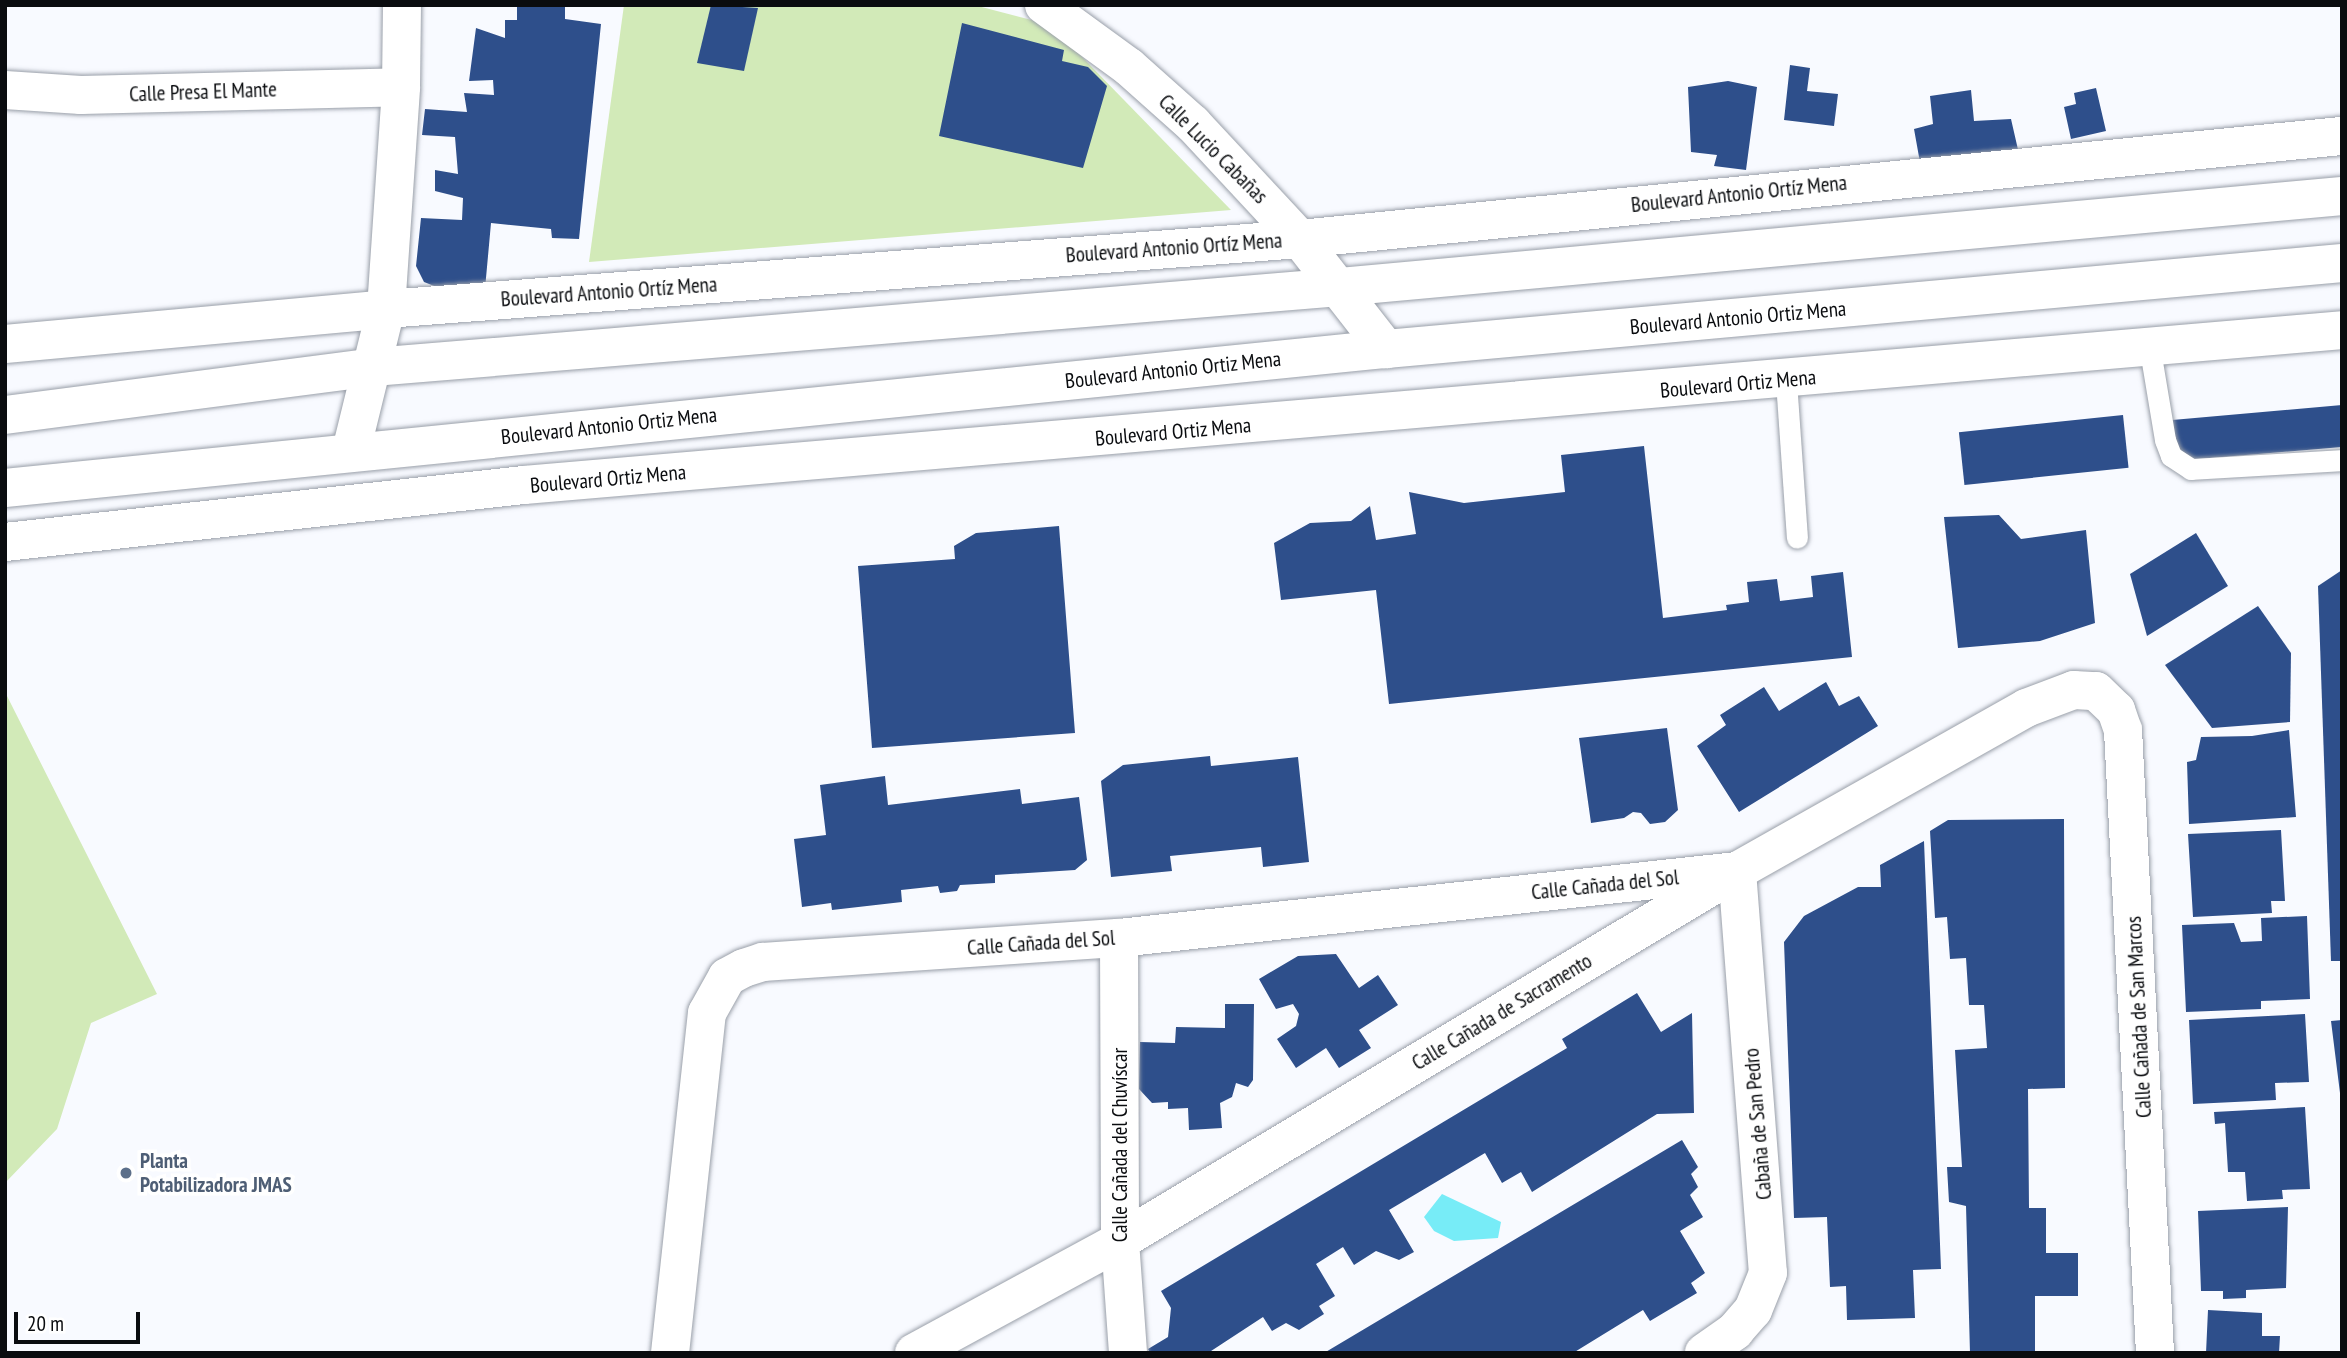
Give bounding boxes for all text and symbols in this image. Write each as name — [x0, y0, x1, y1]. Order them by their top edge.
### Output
street label: Calle Presa El Mante — [129, 77, 277, 107]
street label: Calle Lucio Cabañas — [1153, 89, 1273, 209]
street label: Boulevard Antonio Ortíz Mena — [1629, 170, 1849, 218]
street label: Boulevard Antonio Ortíz Mena — [1064, 228, 1284, 268]
street label: Boulevard Antonio Ortíz Mena — [499, 272, 719, 312]
street label: Boulevard Antonio Ortiz Mena — [1628, 296, 1848, 340]
street label: Boulevard Antonio Ortiz Mena — [1063, 346, 1283, 394]
street label: Boulevard Ortiz Mena — [1659, 365, 1817, 403]
street label: Boulevard Antonio Ortiz Mena — [499, 402, 719, 450]
street label: Boulevard Ortiz Mena — [1094, 413, 1252, 451]
street label: Boulevard Ortiz Mena — [529, 460, 687, 498]
street label: Calle Cañada del Sol — [1530, 865, 1680, 905]
street label: Calle Cañada de San Marcos — [2121, 915, 2157, 1119]
street label: Calle Cañada del Sol — [966, 925, 1116, 961]
street label: Calle Cañada de Sacramento — [1407, 948, 1597, 1076]
street label: Cabaña de San Pedro — [1739, 1047, 1777, 1201]
street label: Calle Cañada del Chuvíscar — [1107, 1048, 1133, 1242]
place label: Planta Potabilizadora JMAS — [140, 1148, 292, 1198]
marker: Planta Potabilizadora JMAS — [118, 1165, 134, 1181]
scale bar — [18, 1298, 144, 1342]
text: 20 m — [27, 1310, 64, 1337]

